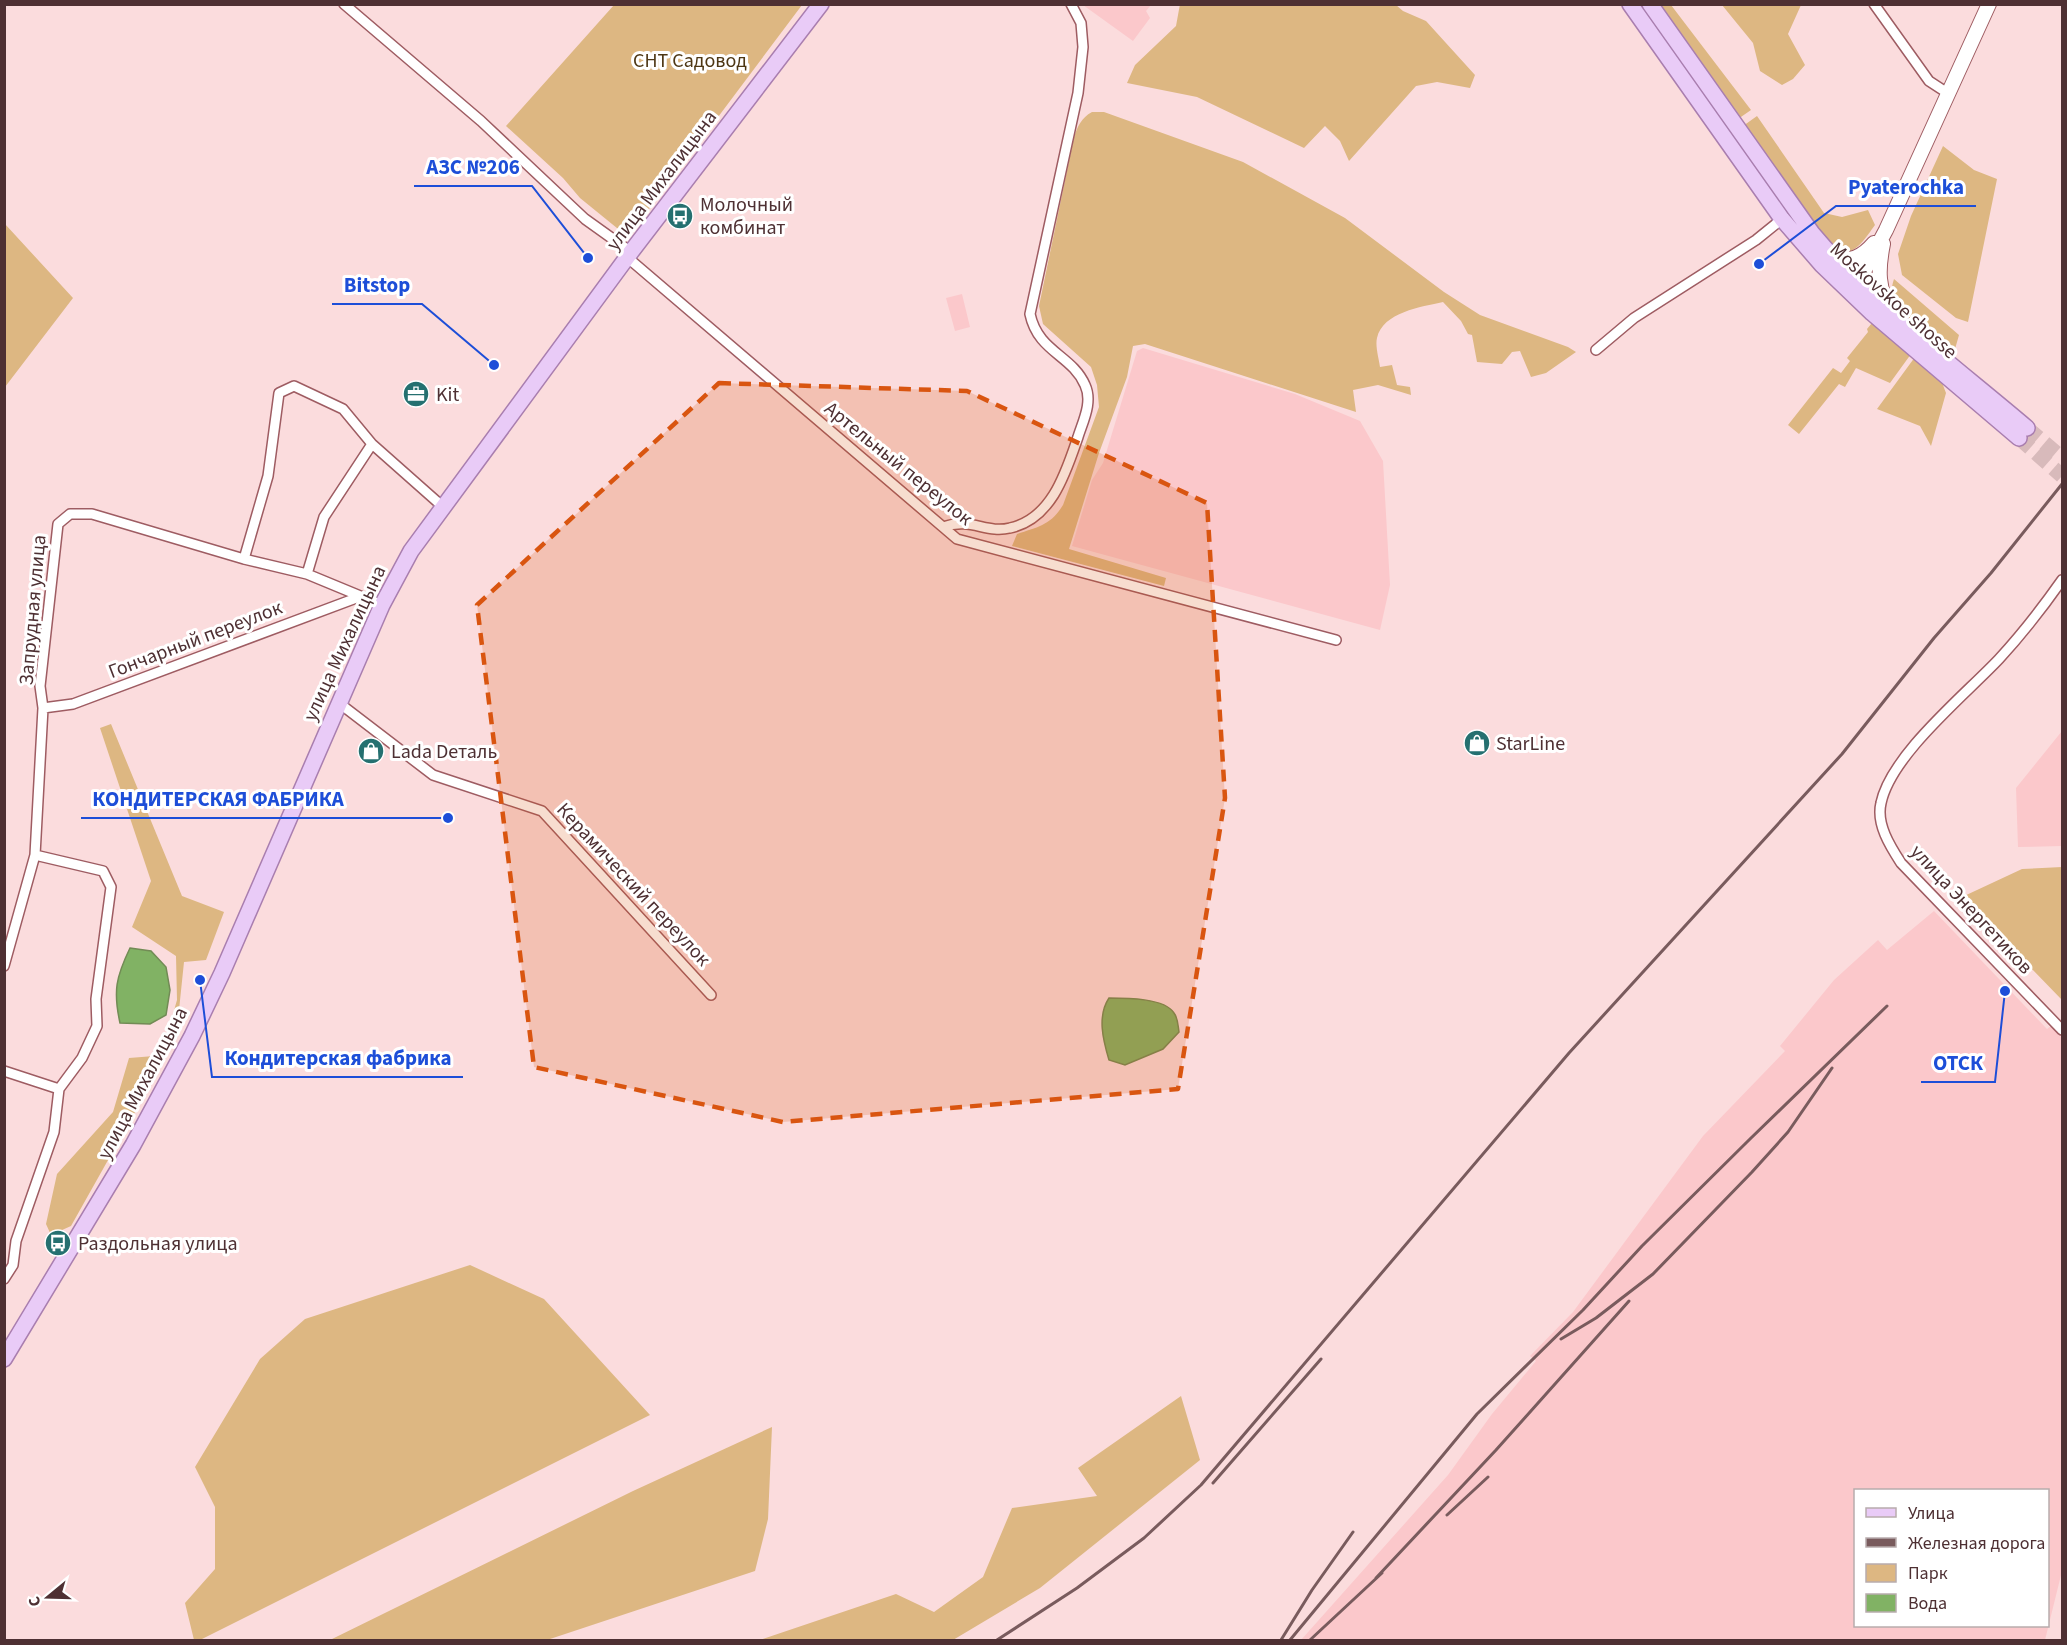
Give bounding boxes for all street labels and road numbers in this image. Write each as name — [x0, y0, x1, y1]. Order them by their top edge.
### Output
street label: улица Михалицына — [600, 105, 724, 256]
street label: Moskovskoe shosse — [1823, 236, 1963, 366]
street label: Артельный переулок — [818, 395, 979, 532]
street label: Запрудная улица — [12, 534, 54, 687]
street label: улица Михалицына — [297, 561, 393, 726]
street label: Гончарный переулок — [104, 594, 286, 686]
street label: Керамический переулок — [550, 797, 717, 973]
street label: улица Энергетиков — [1904, 839, 2039, 981]
street label: улица Михалицына — [91, 1002, 195, 1165]

